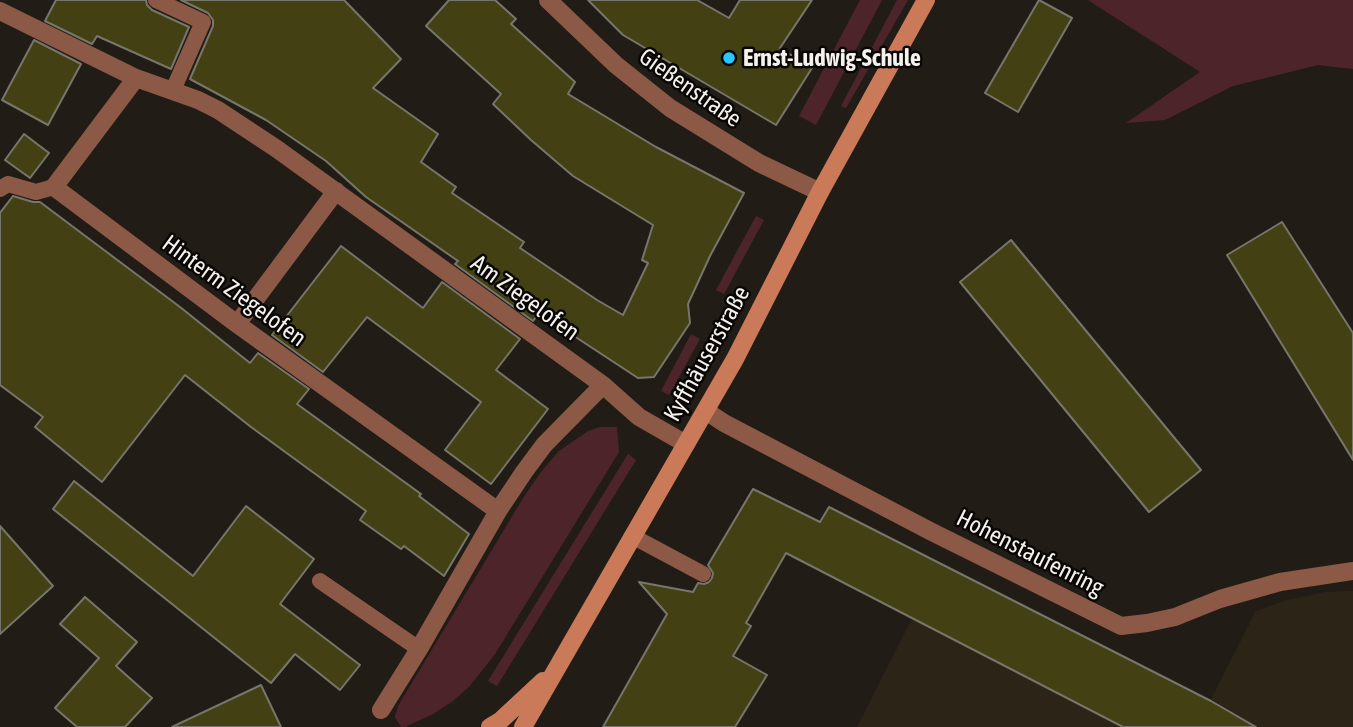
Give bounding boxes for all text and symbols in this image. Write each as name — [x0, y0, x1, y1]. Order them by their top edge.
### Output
street label: Gießenstraße — [633, 42, 747, 134]
place label: Ernst-Ludwig-Schule — [743, 44, 921, 72]
marker: Ernst-Ludwig-Schule — [721, 50, 737, 66]
street label: Hinterm Ziegelofen — [156, 229, 312, 353]
street label: Am Ziegelofen — [465, 249, 585, 347]
street label: Kyffhäuserstraße — [658, 281, 756, 427]
street label: Hohenstaufenring — [952, 504, 1108, 602]

